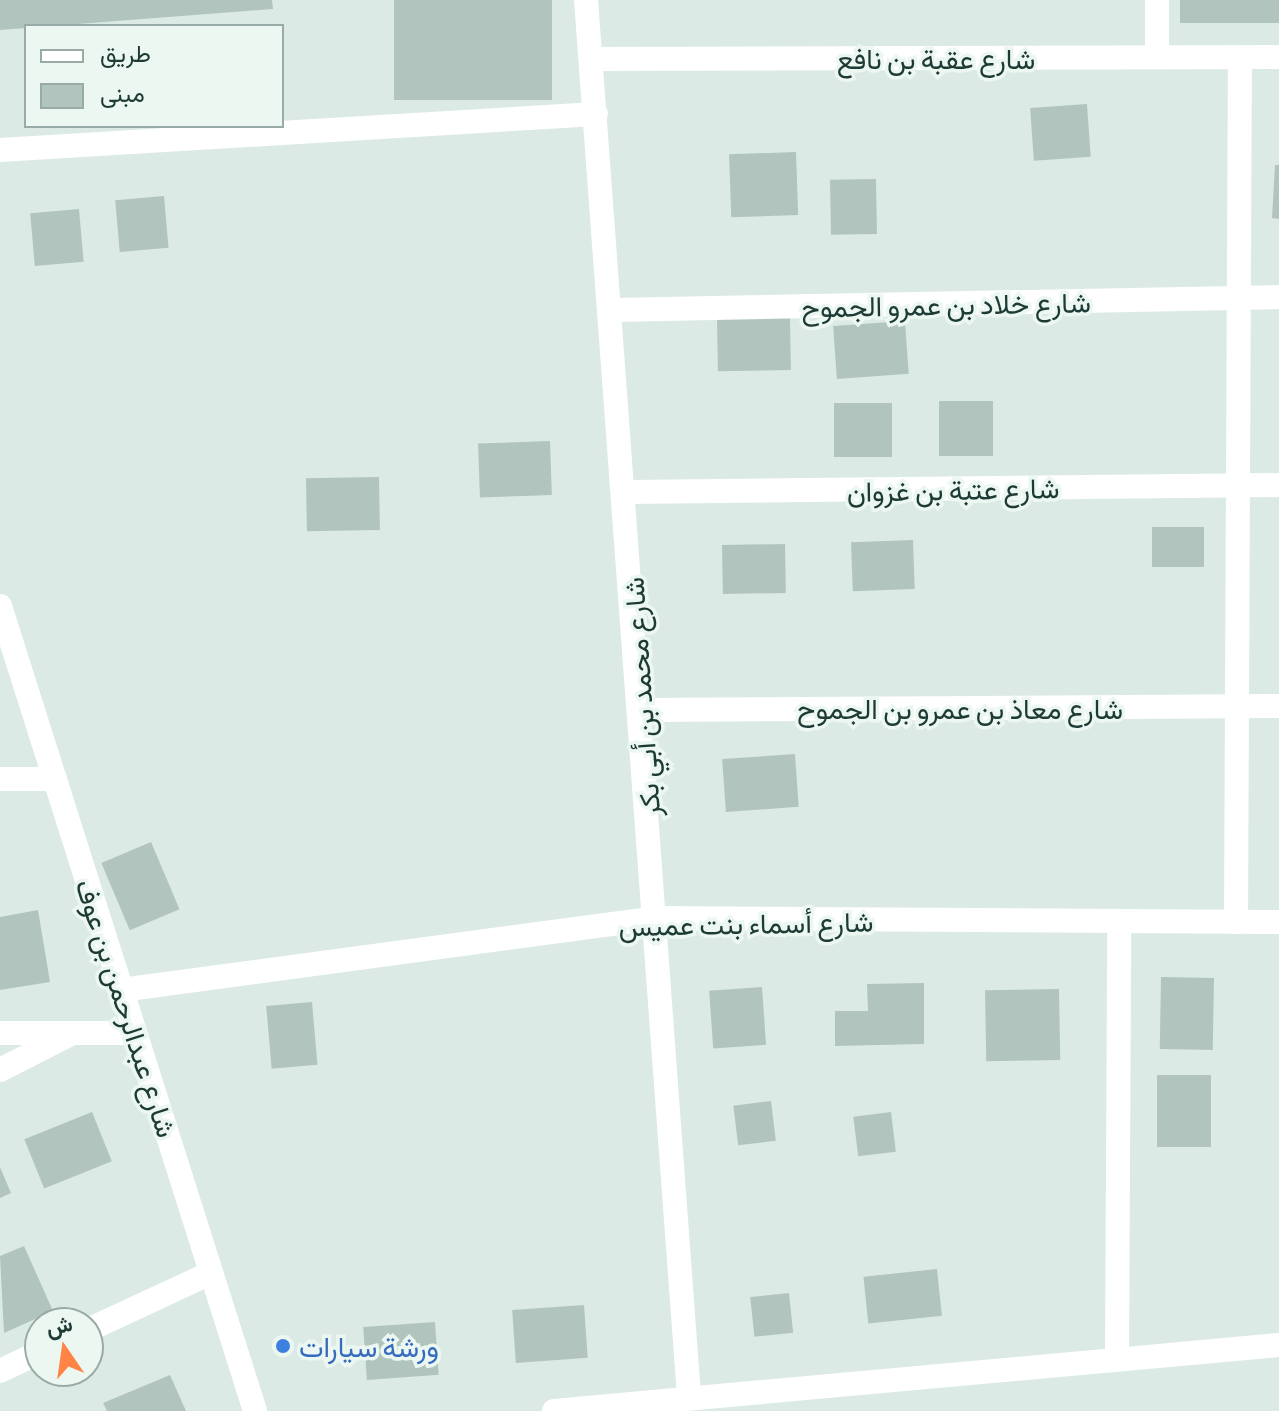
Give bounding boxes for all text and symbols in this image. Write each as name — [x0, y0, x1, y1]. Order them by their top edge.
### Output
legend — [24, 24, 284, 128]
text: طريق — [100, 38, 151, 67]
street label: شارع عقبة بن نافع — [837, 41, 1035, 75]
text: مبنى — [100, 78, 145, 107]
street label: شارع خلاد بن عمرو الجموح — [801, 285, 1091, 323]
street label: شارع عتبة بن غزوان — [846, 470, 1060, 508]
street label: شارع محمد بن أبي بكر — [616, 576, 666, 818]
street label: شارع معاذ بن عمرو بن الجموح — [797, 691, 1123, 725]
street label: شارع عبدالرحمن بن عوف — [69, 875, 185, 1141]
street label: شارع أسماء بنت عميس — [618, 904, 874, 942]
north arrow — [24, 1307, 104, 1387]
text: ش — [43, 1309, 75, 1341]
place label: ورشة سيارات — [299, 1329, 439, 1363]
marker: ورشة سيارات — [274, 1337, 292, 1355]

